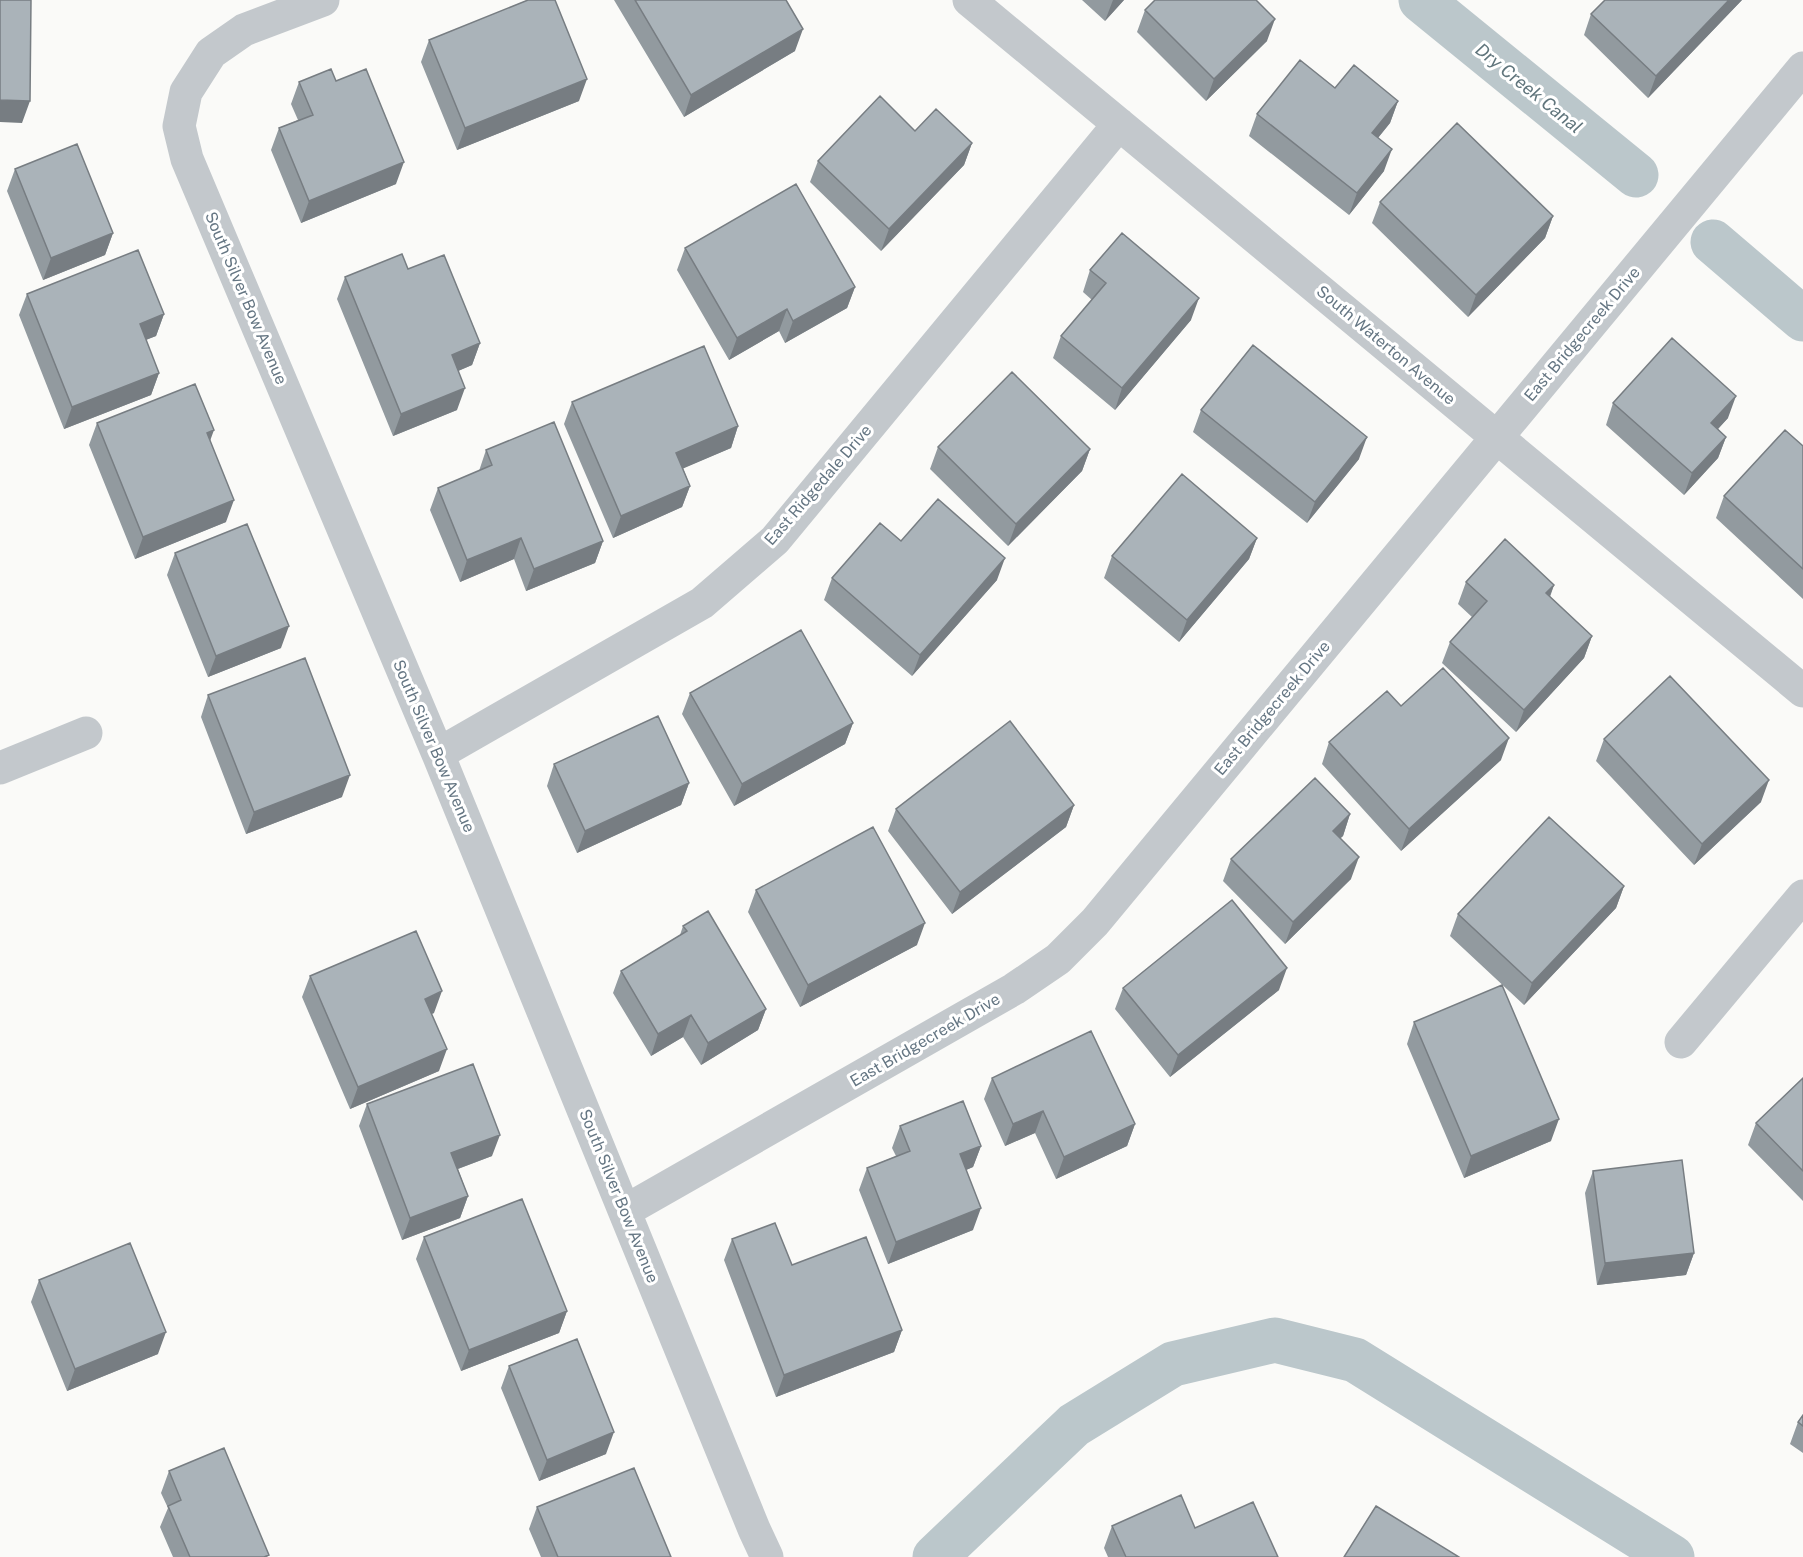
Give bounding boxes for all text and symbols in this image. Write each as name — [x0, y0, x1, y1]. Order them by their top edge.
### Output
water label: Dry Creek Canal — [1471, 39, 1587, 137]
street label: South Silver Bow Avenue — [201, 209, 291, 387]
street label: East Bridgecreek Drive — [1520, 263, 1644, 405]
street label: South Waterton Avenue — [1313, 281, 1459, 409]
street label: East Ridgedale Drive — [760, 421, 876, 549]
street label: East Bridgecreek Drive — [1210, 637, 1334, 779]
street label: South Silver Bow Avenue — [389, 657, 479, 835]
street label: East Bridgecreek Drive — [847, 989, 1003, 1091]
street label: South Silver Bow Avenue — [575, 1106, 663, 1286]

